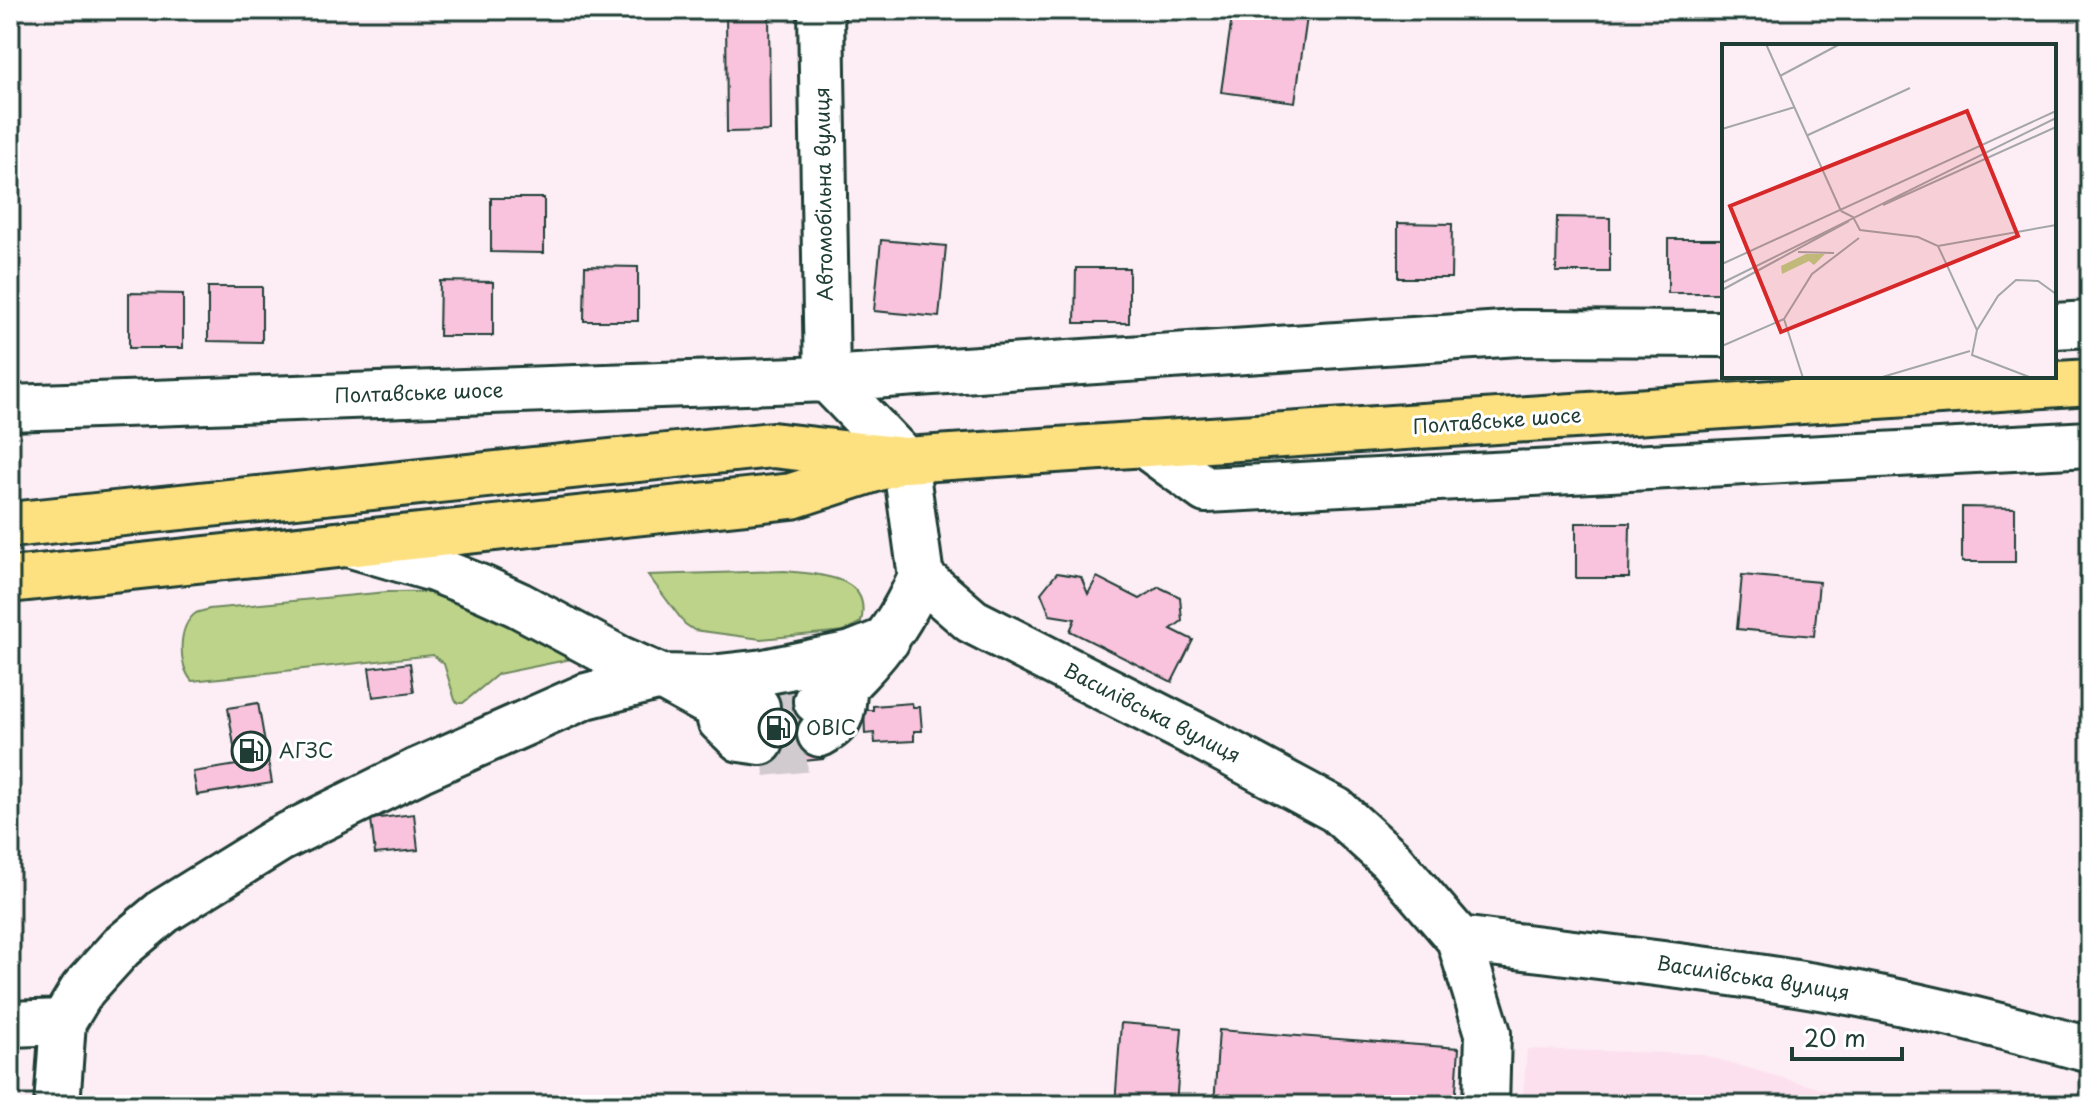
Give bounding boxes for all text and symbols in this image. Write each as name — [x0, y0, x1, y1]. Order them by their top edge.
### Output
inset map — [1722, 44, 2056, 378]
street label: Автомобільна вулиця — [806, 87, 840, 301]
street label: Полтавське шосе — [334, 374, 504, 410]
street label: Полтавське шосе — [1412, 399, 1582, 441]
street label: Василівська вулиця — [1059, 655, 1246, 770]
fuel station icon: ОВІС — [757, 707, 799, 749]
place label: ОВІС — [806, 712, 856, 742]
fuel station icon: АГЗС — [230, 730, 272, 772]
place label: АГЗС — [279, 735, 333, 765]
street label: Василівська вулиця — [1655, 947, 1852, 1007]
scale bar — [1792, 1011, 1902, 1061]
text: 20 m — [1804, 1019, 1866, 1055]

